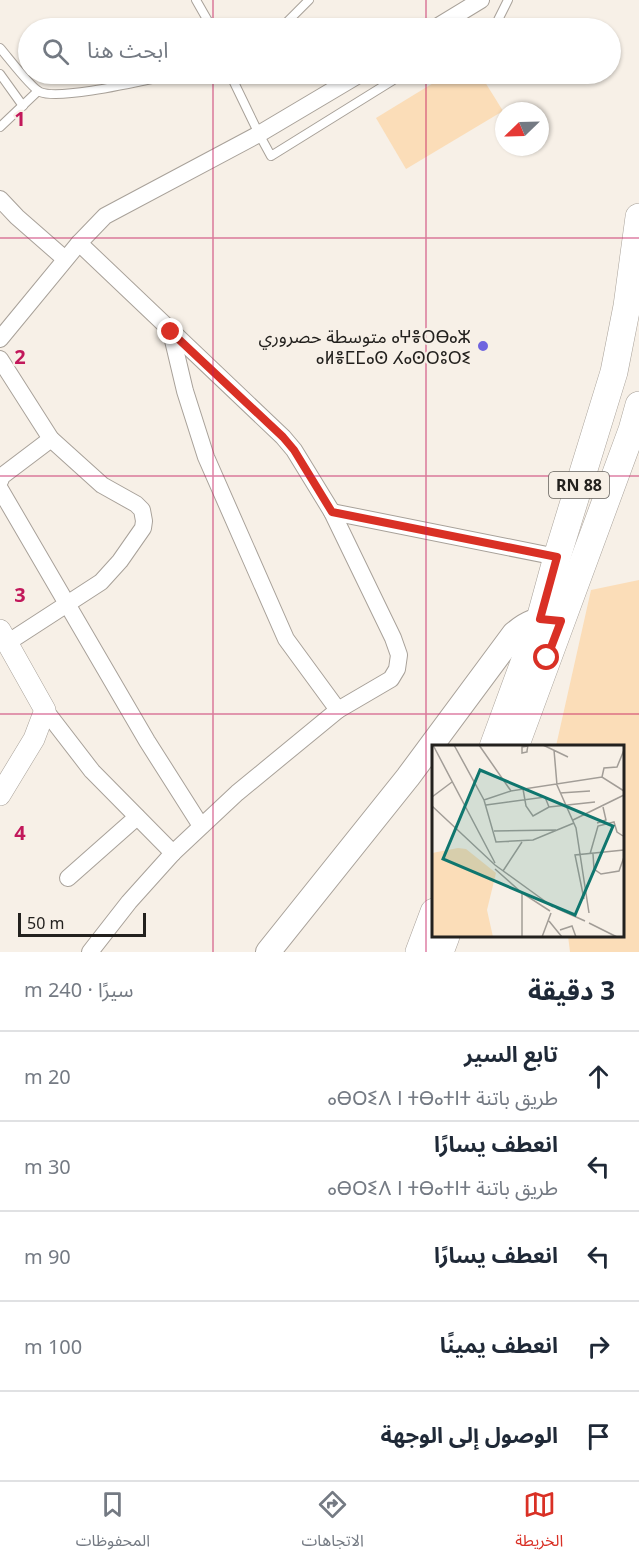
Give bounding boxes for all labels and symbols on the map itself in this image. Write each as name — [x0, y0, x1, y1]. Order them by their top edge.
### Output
north arrow — [495, 102, 549, 156]
text: 1 — [14, 105, 26, 132]
route end — [157, 318, 183, 344]
place label: متوسطة حصروري ⴰⵖⴻⵔⴱⴰⵣ ⴰⵍⴻⵎⵎⴰⵙ ⵃⴰⵙⵔⵓⵔⵉ — [258, 324, 471, 369]
marker: متوسطة حصروري ⴰⵖⴻⵔⴱⴰⵣ ⴰⵍⴻⵎⵎⴰⵙ ⵃⴰⵙⵔⵓⵔⵉ — [476, 339, 490, 353]
text: 2 — [14, 343, 26, 370]
road number: RN 88 — [549, 472, 609, 498]
text: 3 — [14, 581, 26, 608]
route start — [533, 644, 559, 670]
inset map — [432, 745, 624, 937]
text: 4 — [14, 819, 26, 846]
scale bar — [18, 910, 146, 938]

